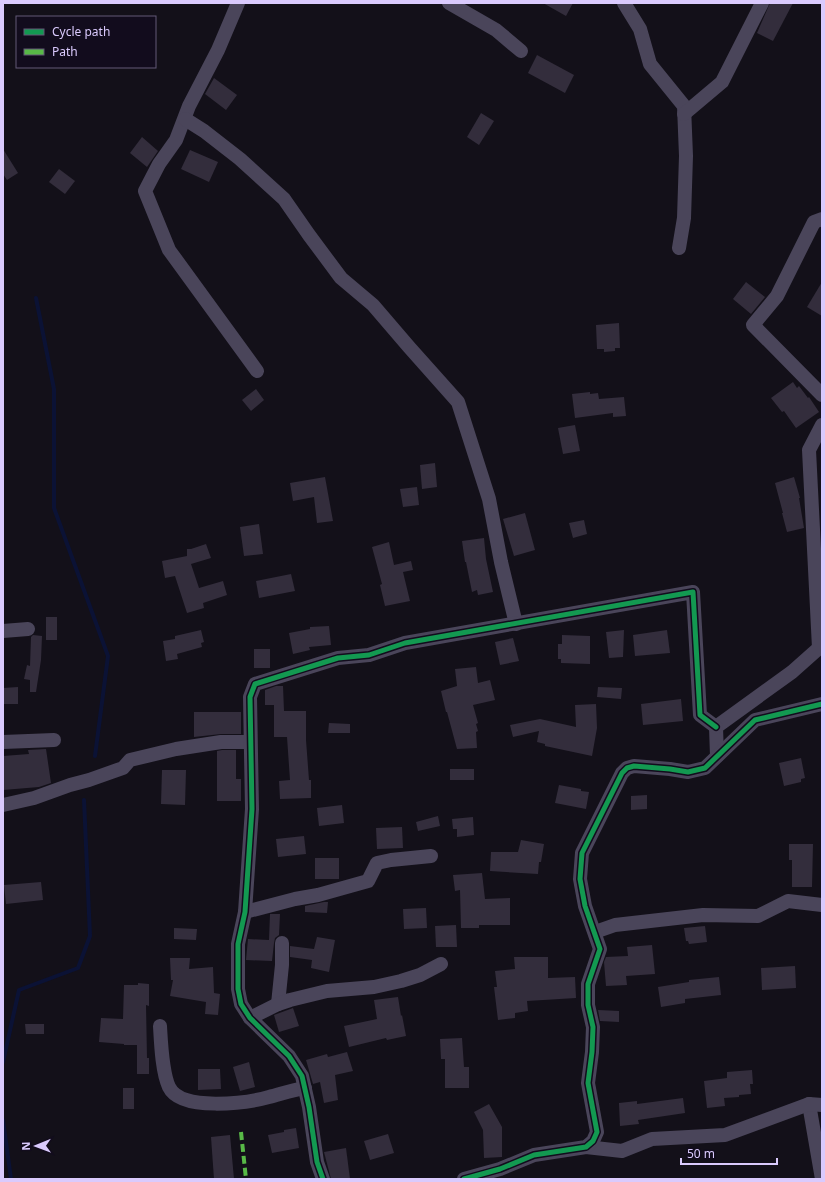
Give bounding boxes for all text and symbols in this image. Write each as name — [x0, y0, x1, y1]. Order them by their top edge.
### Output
legend — [16, 16, 156, 68]
text: Cycle path — [52, 23, 110, 40]
text: Path — [52, 43, 78, 60]
north arrow — [16, 1126, 56, 1166]
scale bar — [681, 1140, 777, 1166]
text: N — [18, 1142, 33, 1151]
text: 50 m — [687, 1145, 715, 1162]

